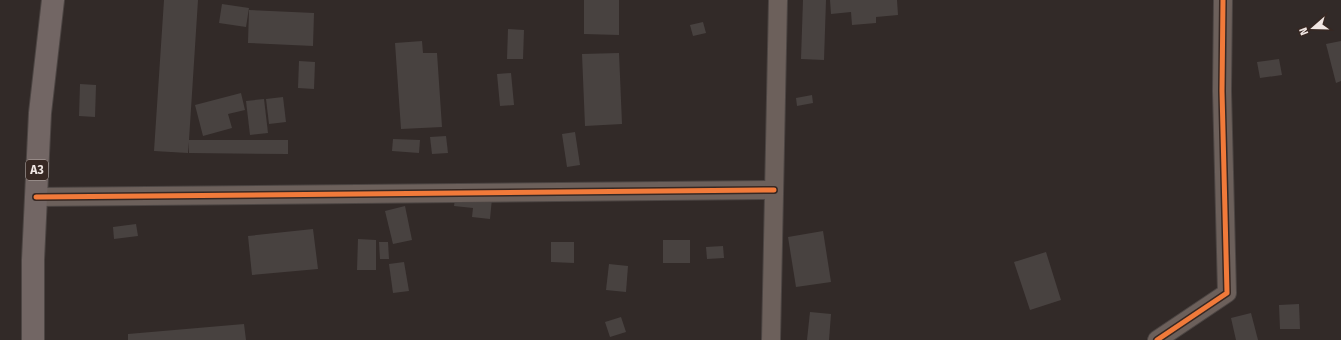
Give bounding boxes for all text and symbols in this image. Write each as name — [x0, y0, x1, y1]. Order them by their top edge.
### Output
north arrow — [1293, 8, 1333, 48]
text: N — [1297, 26, 1311, 37]
road number: A3 — [26, 160, 48, 180]

